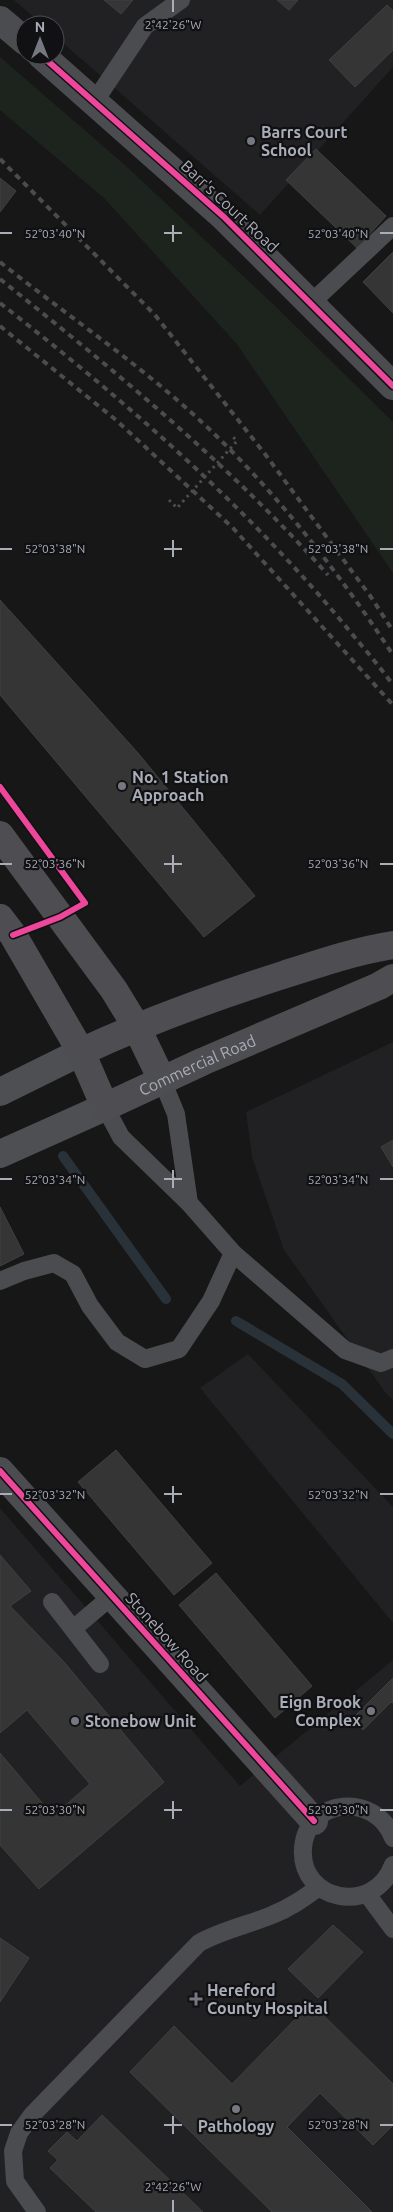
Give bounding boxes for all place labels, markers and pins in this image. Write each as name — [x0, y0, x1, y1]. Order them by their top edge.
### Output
place label: Barrs Court School — [261, 123, 347, 159]
marker: Barrs Court School — [245, 135, 257, 147]
place label: No. 1 Station Approach — [132, 768, 229, 804]
marker: No. 1 Station Approach — [116, 780, 128, 792]
place label: Eign Brook Complex — [279, 1693, 361, 1729]
marker: Eign Brook Complex — [365, 1705, 377, 1717]
place label: Stonebow Unit — [85, 1712, 196, 1730]
marker: Stonebow Unit — [69, 1715, 81, 1727]
place label: Hereford County Hospital — [207, 1981, 328, 2017]
marker: Hereford County Hospital — [189, 1992, 203, 2006]
marker: Pathology — [230, 2103, 242, 2115]
place label: Pathology — [198, 2117, 275, 2135]

